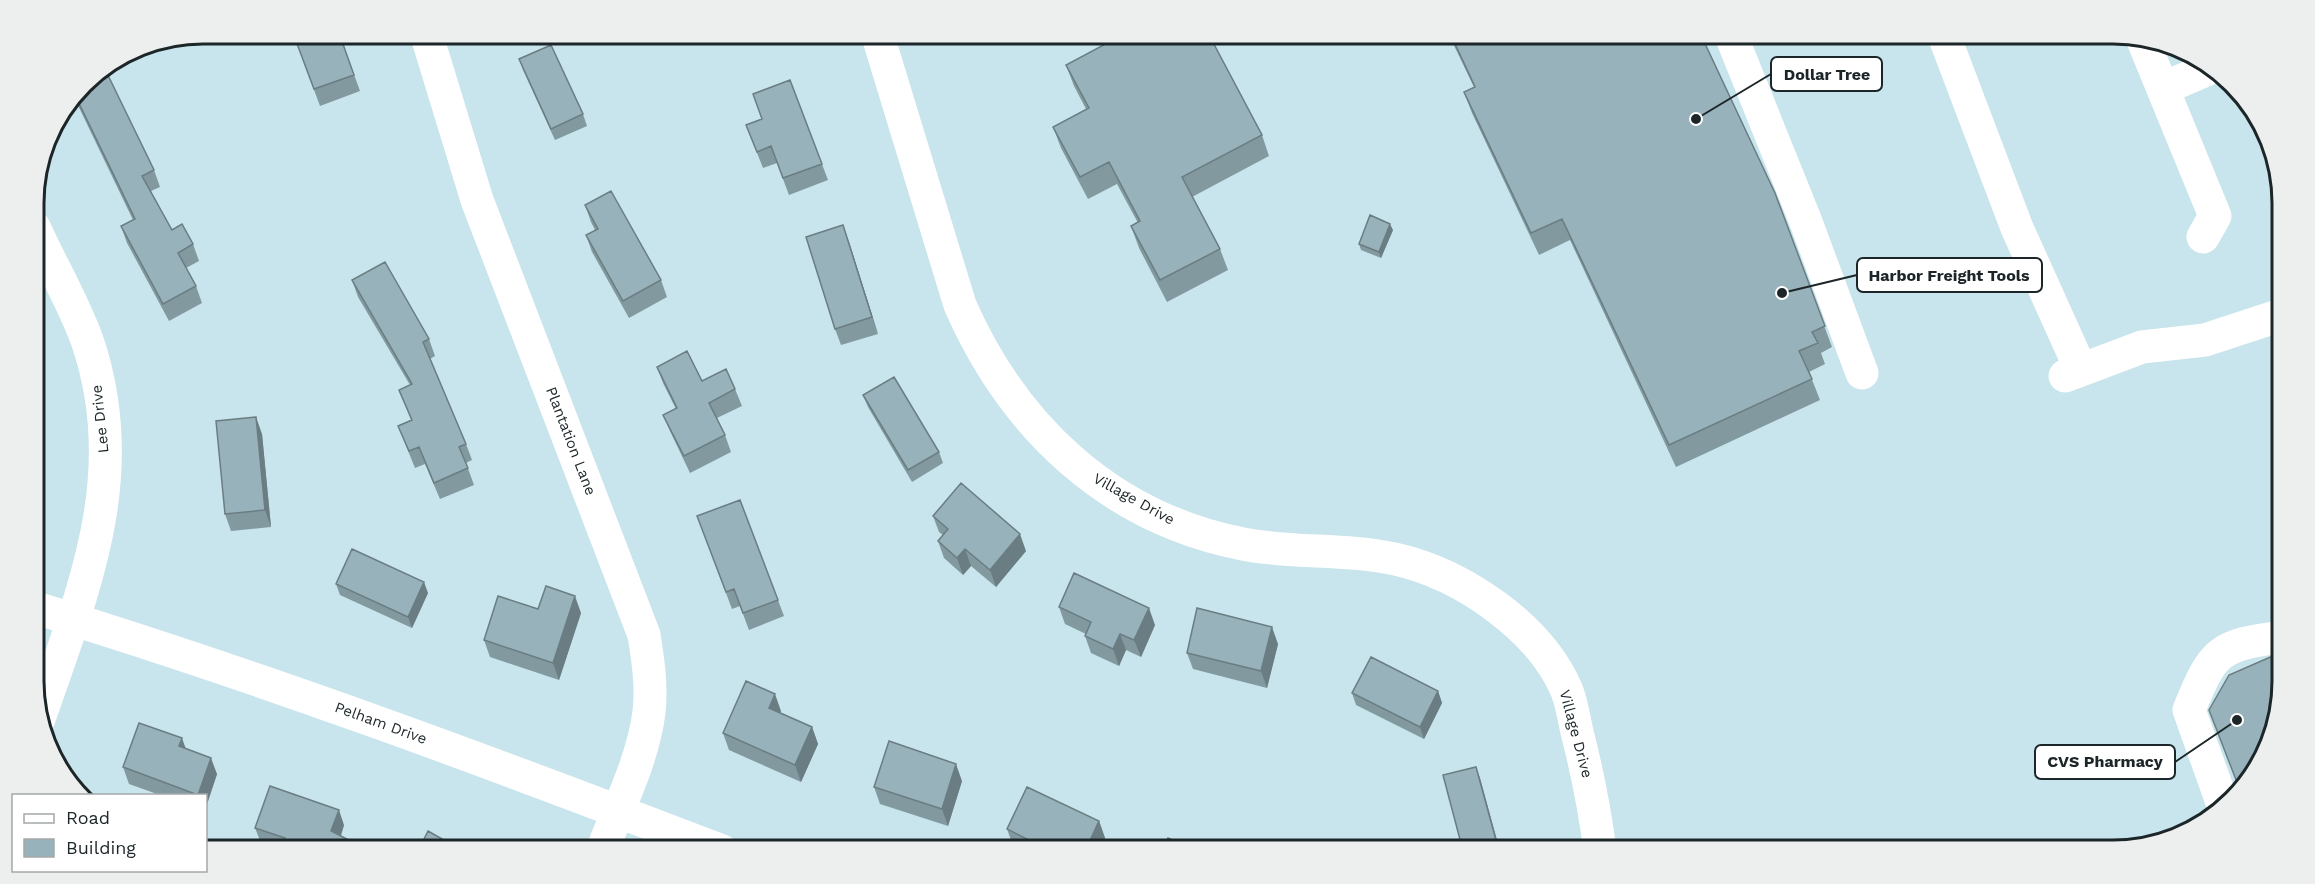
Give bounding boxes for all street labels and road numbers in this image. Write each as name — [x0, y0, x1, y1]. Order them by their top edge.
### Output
street label: Lee Drive — [87, 384, 113, 454]
street label: Plantation Lane — [542, 384, 600, 498]
street label: Village Drive — [1090, 469, 1178, 529]
street label: Village Drive — [1556, 688, 1596, 780]
street label: Pelham Drive — [332, 698, 430, 748]

